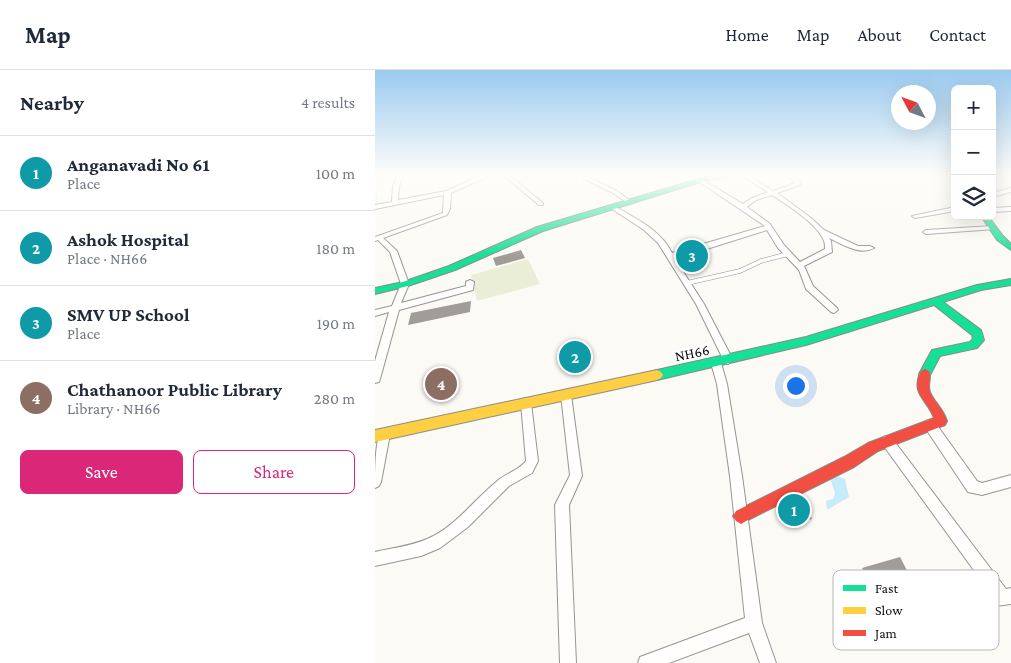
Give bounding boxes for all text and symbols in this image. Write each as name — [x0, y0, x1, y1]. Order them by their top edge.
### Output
text: Map — [25, 21, 71, 48]
text: Home — [726, 25, 769, 45]
text: Map — [797, 25, 829, 45]
text: About — [857, 25, 901, 45]
text: Contact — [929, 25, 986, 45]
north arrow — [891, 85, 936, 130]
map controls — [951, 85, 996, 220]
button: + — [951, 85, 996, 130]
text: Nearby — [20, 91, 84, 115]
text: 4 results — [301, 94, 355, 111]
button: − — [951, 130, 996, 175]
text: Anganavadi No 61 — [67, 154, 210, 175]
text: 1 — [33, 165, 39, 182]
text: 100 m — [316, 165, 355, 182]
text: Place — [67, 175, 100, 192]
button: layers — [951, 175, 996, 220]
text: Ashok Hospital — [67, 229, 189, 250]
pin: 3 — [676, 237, 708, 275]
text: 2 — [32, 240, 40, 257]
text: 180 m — [316, 240, 355, 257]
text: Place · NH66 — [67, 250, 147, 267]
text: SMV UP School — [67, 304, 189, 325]
text: 3 — [32, 315, 40, 332]
text: 190 m — [317, 315, 355, 332]
text: Place — [67, 325, 100, 342]
pin: 2 — [559, 338, 591, 376]
street label: NH66 — [673, 342, 711, 364]
pin: 4 — [425, 365, 457, 403]
your location — [783, 373, 809, 399]
text: Chathanoor Public Library — [67, 379, 282, 400]
text: 4 — [32, 390, 40, 407]
text: 280 m — [314, 390, 355, 407]
text: Library · NH66 — [67, 400, 160, 417]
button: Save — [20, 450, 183, 494]
button: Share — [193, 450, 355, 494]
pin: 1 — [778, 491, 810, 529]
legend — [833, 570, 999, 650]
text: Fast — [875, 580, 899, 596]
text: Slow — [875, 602, 903, 618]
text: Jam — [873, 625, 897, 641]

